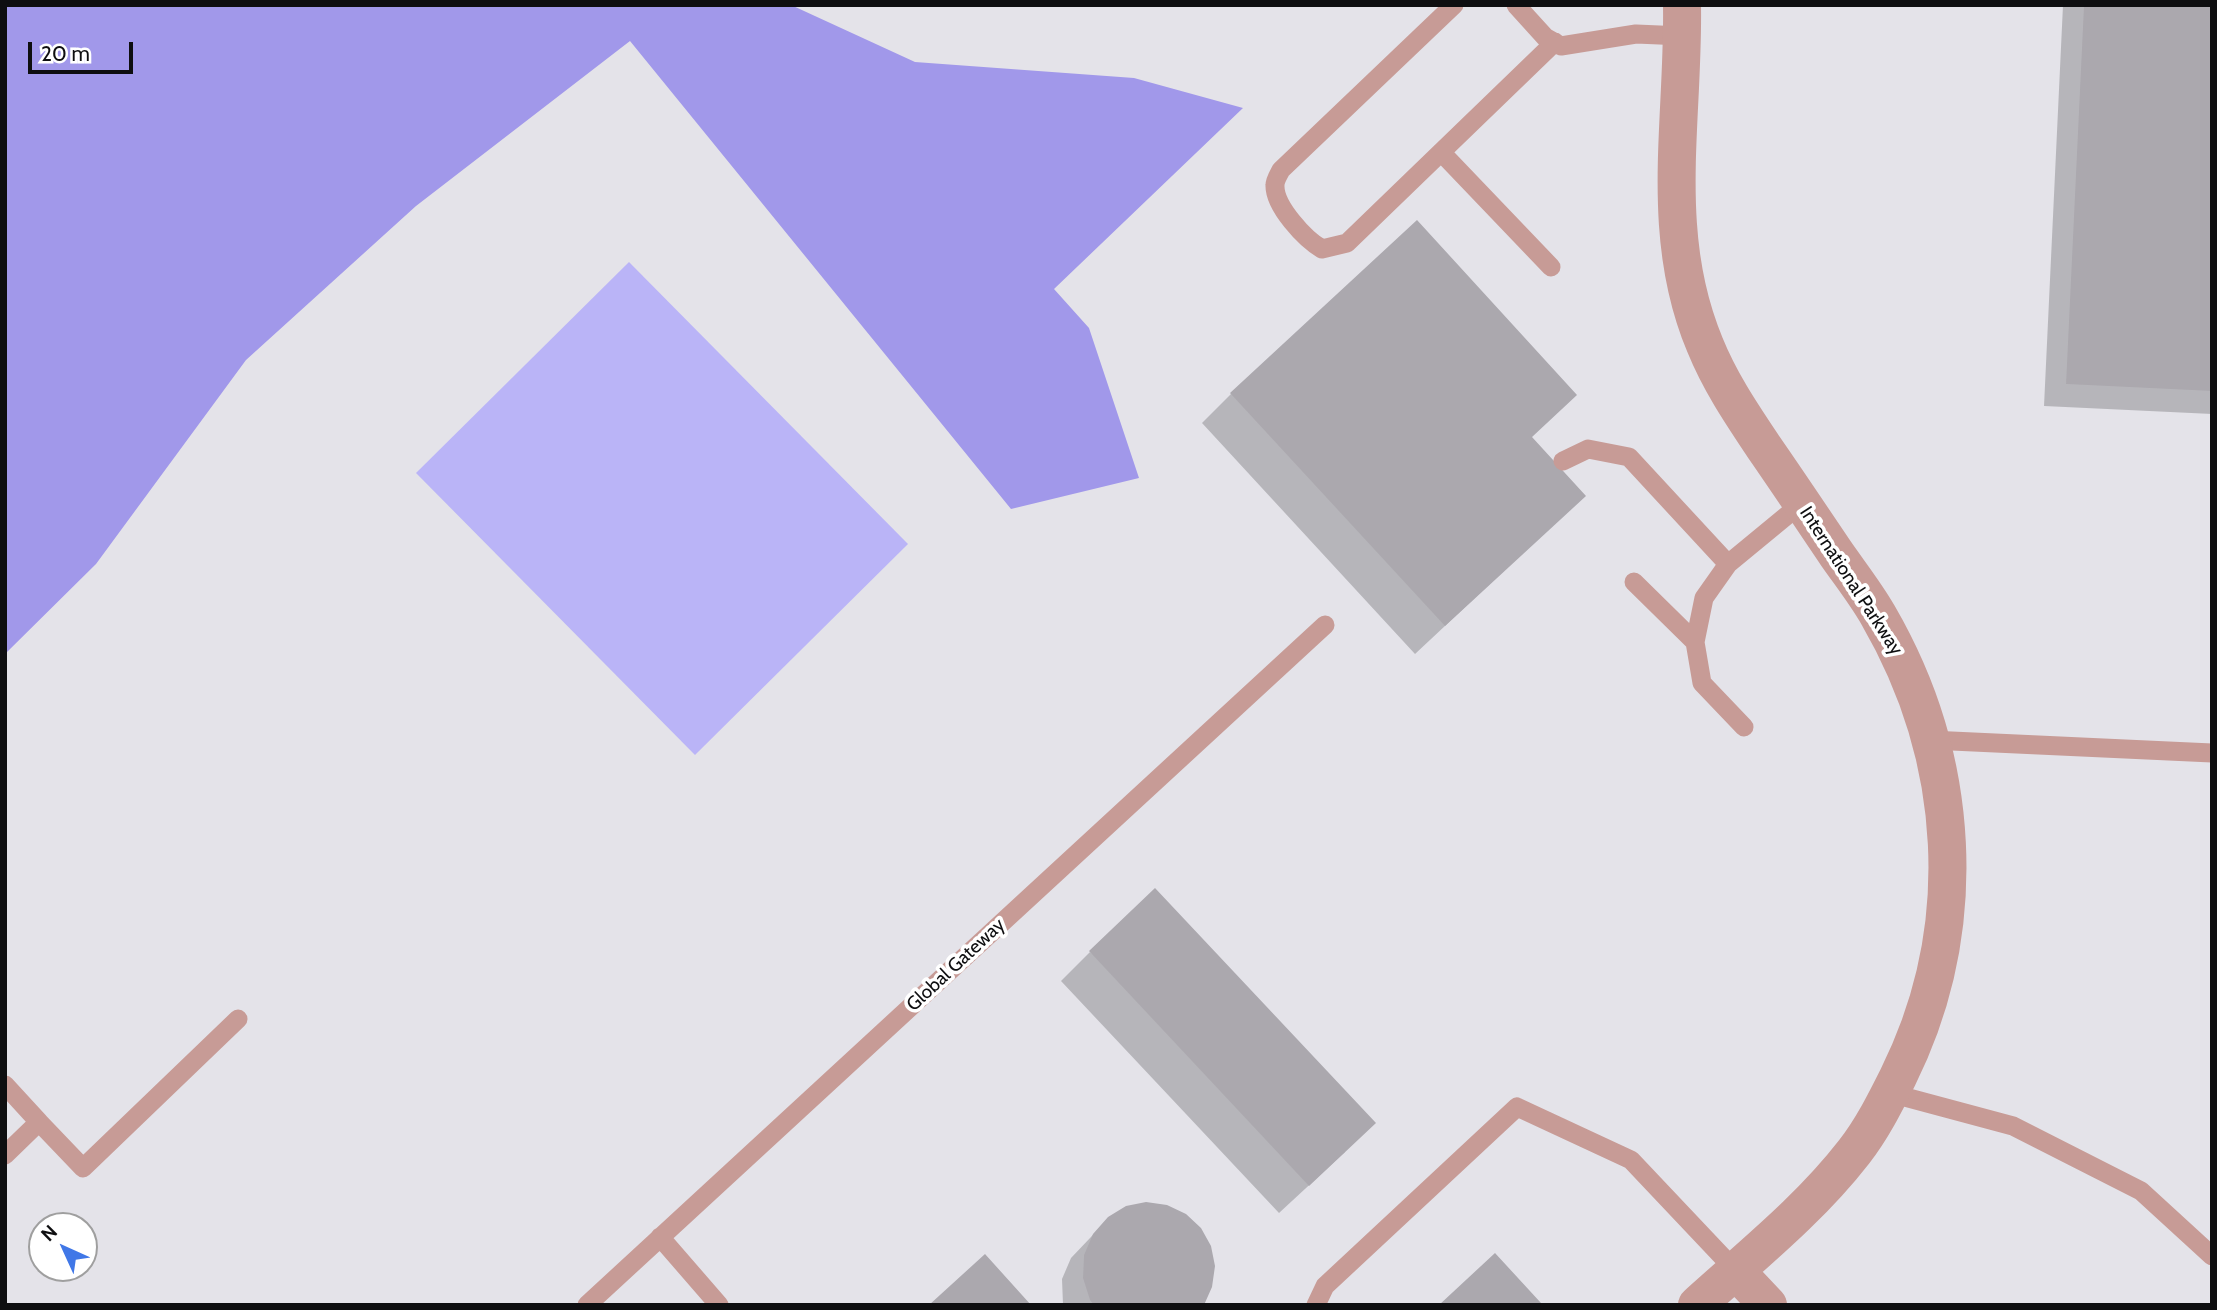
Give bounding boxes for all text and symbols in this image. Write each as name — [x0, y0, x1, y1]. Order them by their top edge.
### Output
scale bar — [32, 28, 136, 72]
text: 20 m — [41, 41, 90, 66]
street label: International Parkway — [1794, 502, 1908, 660]
street label: Global Gateway — [902, 914, 1010, 1016]
north arrow — [28, 1212, 98, 1282]
text: N — [36, 1220, 62, 1246]

